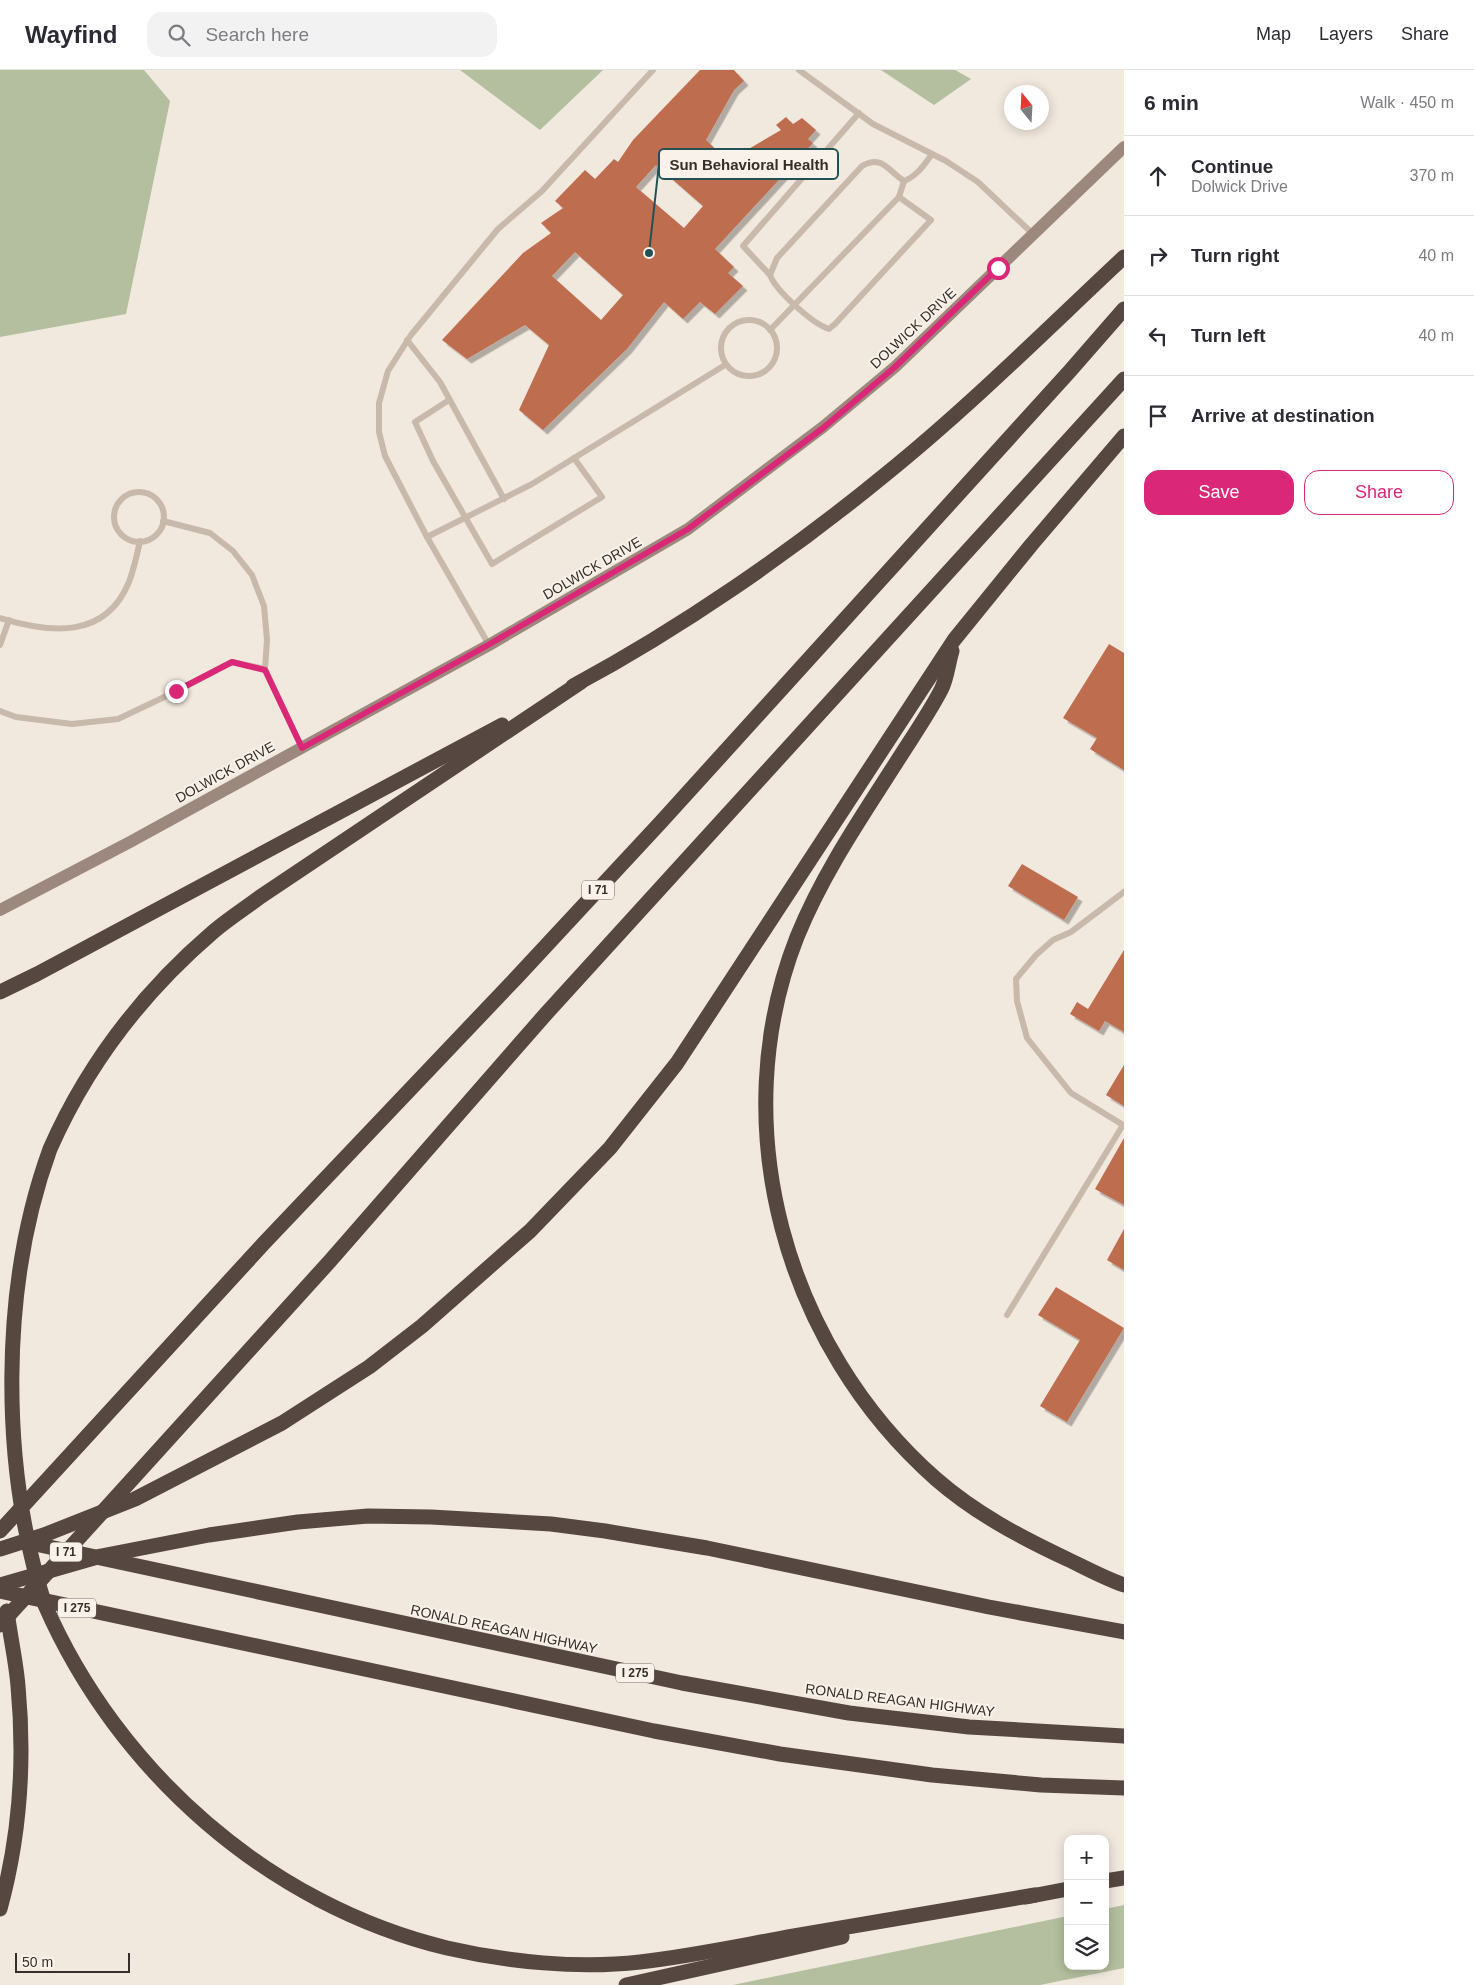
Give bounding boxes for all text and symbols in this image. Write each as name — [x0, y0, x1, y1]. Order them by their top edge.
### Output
search box — [147, 12, 497, 57]
text: Wayfind — [25, 21, 117, 48]
icon: search — [165, 21, 193, 49]
text: Search here — [205, 24, 309, 45]
text: Map — [1256, 24, 1291, 44]
text: Layers — [1319, 24, 1373, 44]
text: Share — [1401, 24, 1449, 44]
north arrow — [1004, 85, 1049, 130]
text: 6 min — [1144, 91, 1199, 114]
text: Walk · 450 m — [1360, 94, 1454, 111]
callout: Sun Behavioral Health — [659, 149, 838, 179]
text: Sun Behavioral Health — [669, 156, 829, 173]
text: Continue — [1191, 156, 1273, 177]
icon: ahead — [1144, 162, 1172, 190]
text: 370 m — [1410, 167, 1454, 184]
text: Dolwick Drive — [1191, 178, 1288, 195]
icon: right — [1144, 242, 1172, 270]
text: Turn right — [1191, 245, 1279, 266]
text: 40 m — [1418, 247, 1454, 264]
route start — [987, 257, 1010, 280]
street label: DOLWICK DRIVE — [867, 284, 959, 372]
icon: left — [1144, 322, 1172, 350]
text: Turn left — [1191, 325, 1266, 346]
text: 40 m — [1418, 327, 1454, 344]
icon: arrive — [1144, 402, 1172, 430]
text: Arrive at destination — [1191, 405, 1375, 426]
button: Save — [1144, 470, 1294, 515]
button: Share — [1304, 470, 1454, 515]
street label: DOLWICK DRIVE — [540, 533, 644, 603]
route end — [165, 680, 188, 703]
street label: DOLWICK DRIVE — [173, 738, 277, 806]
road number: I 71 — [582, 880, 614, 900]
road number: I 71 — [50, 1542, 82, 1561]
road number: I 275 — [58, 1599, 96, 1618]
street label: RONALD REAGAN HIGHWAY — [409, 1601, 600, 1657]
road number: I 275 — [616, 1664, 654, 1682]
street label: RONALD REAGAN HIGHWAY — [804, 1680, 996, 1720]
map controls — [1064, 1835, 1109, 1970]
button: + — [1064, 1835, 1109, 1880]
button: − — [1064, 1880, 1109, 1925]
button: layers — [1064, 1925, 1109, 1970]
scale bar — [15, 1950, 130, 1973]
text: 50 m — [22, 1954, 53, 1970]

